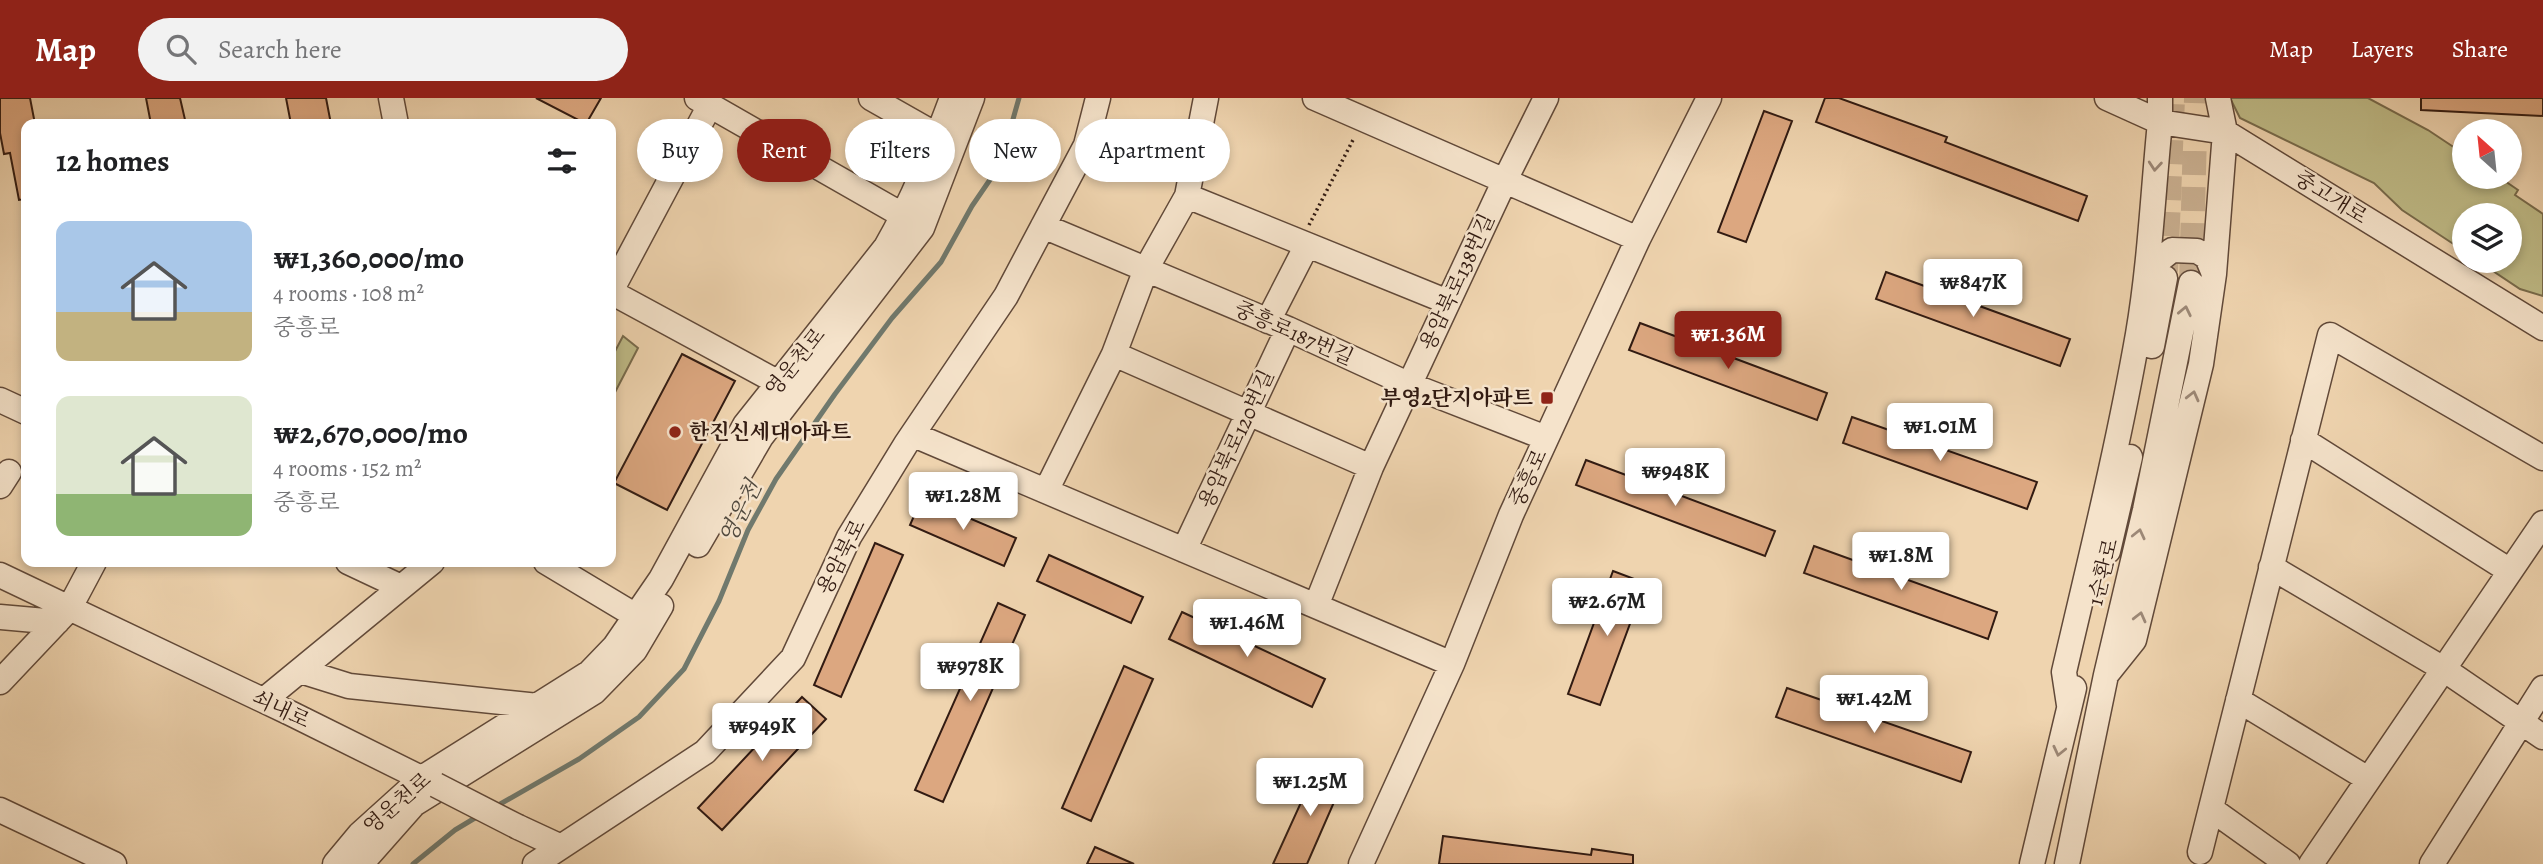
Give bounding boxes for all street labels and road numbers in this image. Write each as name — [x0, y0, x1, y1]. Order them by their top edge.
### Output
street label: 중고개로 — [2289, 164, 2373, 230]
street label: 용암북로138번길 — [1413, 209, 1501, 355]
street label: 중흥로187번길 — [1230, 294, 1358, 372]
street label: 영운천로 — [759, 322, 831, 402]
street label: 용암북로120번길 — [1192, 365, 1280, 513]
street label: 중흥로 — [1502, 445, 1554, 511]
street label: 용암북로 — [810, 514, 872, 600]
street label: 1순환로 — [2081, 536, 2125, 608]
street label: 쇠내로 — [248, 683, 314, 735]
street label: 영운천로 — [357, 766, 437, 840]

